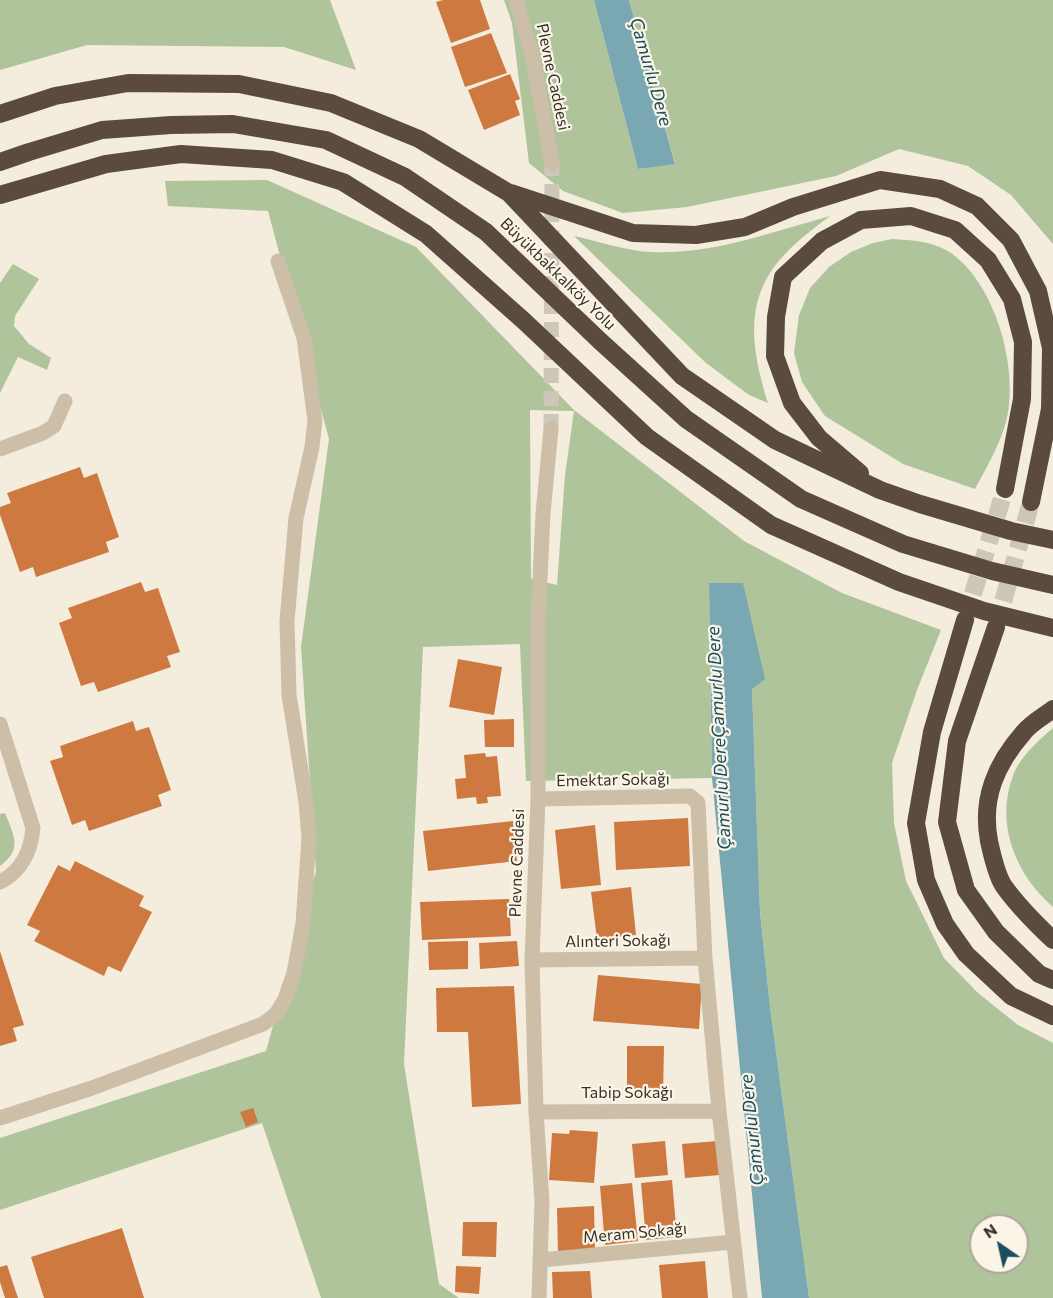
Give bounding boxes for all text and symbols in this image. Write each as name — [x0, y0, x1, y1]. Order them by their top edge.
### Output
water label: Çamurlu Dere — [625, 15, 677, 129]
street label: Plevne Caddesi — [532, 22, 574, 132]
street label: Büyükbakkalköy Yolu — [496, 214, 620, 334]
water label: Çamurlu DereÇamurlu Dere — [702, 626, 736, 850]
street label: Emektar Sokağı — [556, 769, 670, 791]
street label: Plevne Caddesi — [506, 808, 528, 918]
street label: Alınteri Sokağı — [565, 930, 671, 952]
water label: Çamurlu Dere — [735, 1073, 769, 1187]
street label: Tabip Sokağı — [581, 1083, 673, 1103]
north arrow — [969, 1214, 1029, 1274]
street label: Meram Sokağı — [582, 1219, 688, 1247]
text: N — [979, 1219, 1000, 1242]

